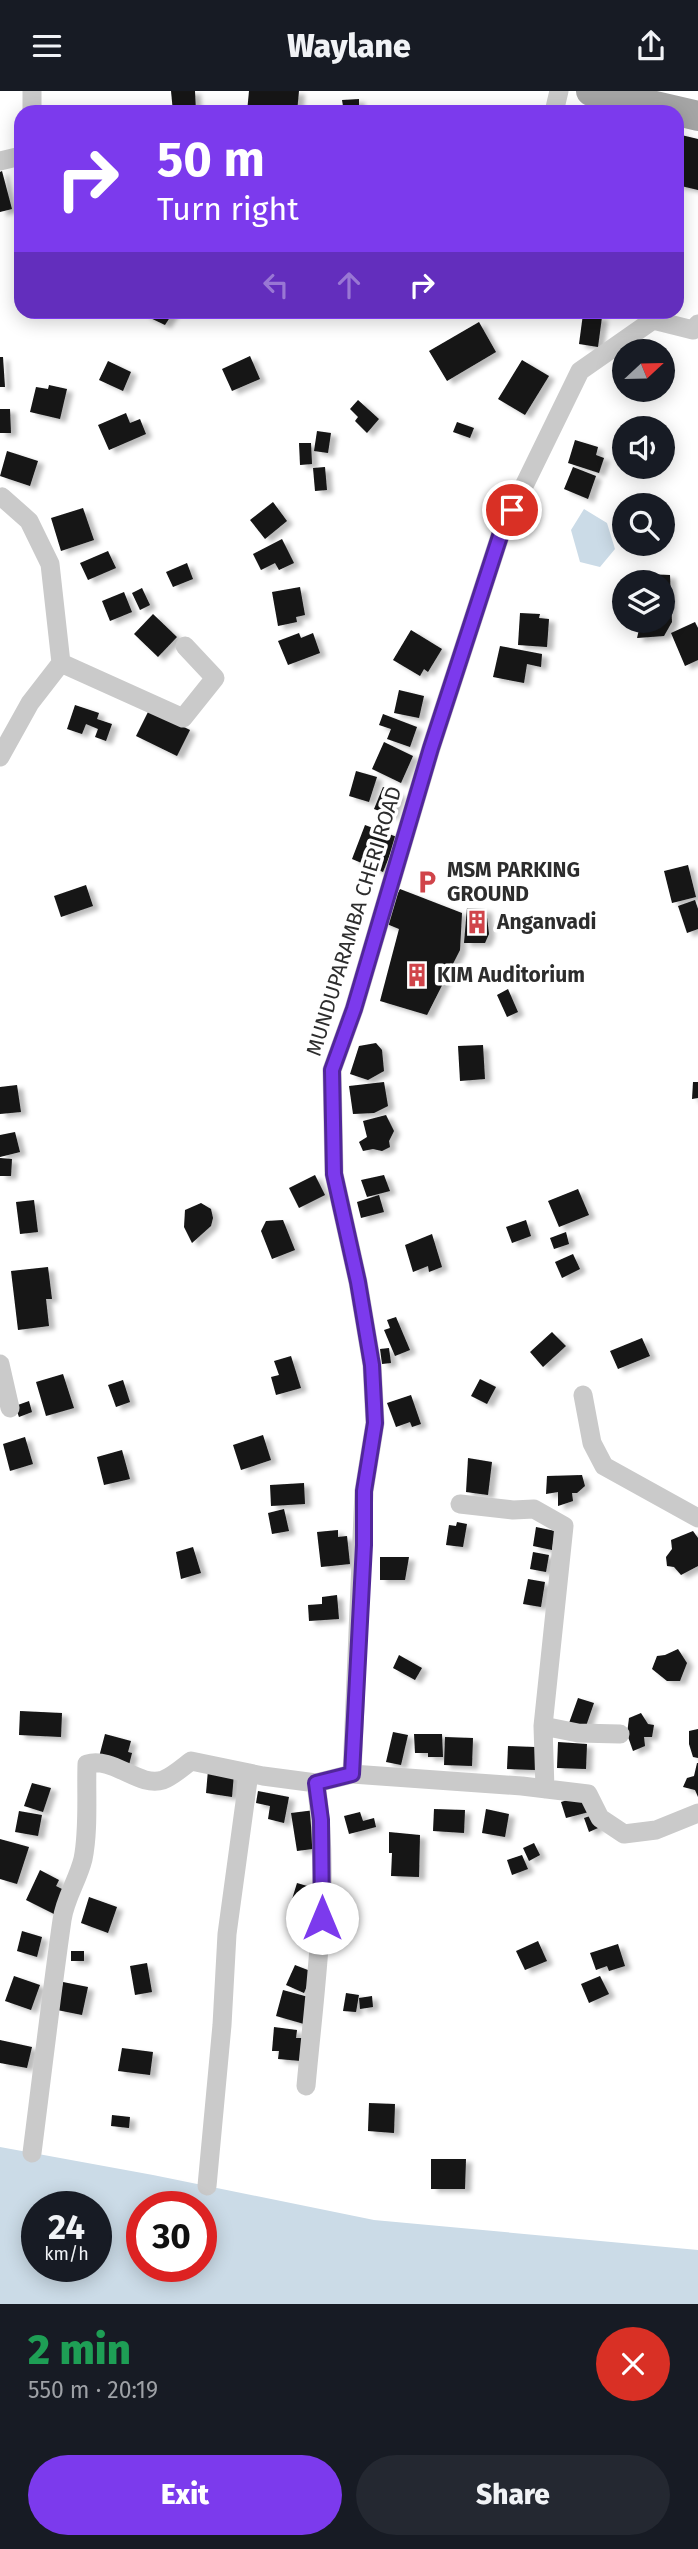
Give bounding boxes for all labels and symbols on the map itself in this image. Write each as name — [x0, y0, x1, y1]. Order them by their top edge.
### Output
north arrow — [612, 339, 676, 403]
pin — [482, 480, 542, 540]
street label: MUNDUPARAMBA CHERI ROAD — [301, 783, 407, 1059]
place label: MSM PARKING GROUND — [447, 857, 580, 907]
parking icon: MSM PARKING GROUND — [413, 868, 441, 896]
building icon: Anganvadi — [463, 908, 491, 936]
place label: Anganvadi — [496, 909, 596, 935]
building icon: KIM Auditorium — [403, 961, 431, 989]
place label: KIM Auditorium — [437, 962, 585, 988]
position arrow — [285, 1881, 359, 1955]
speed limit sign: 30 — [126, 2191, 217, 2282]

